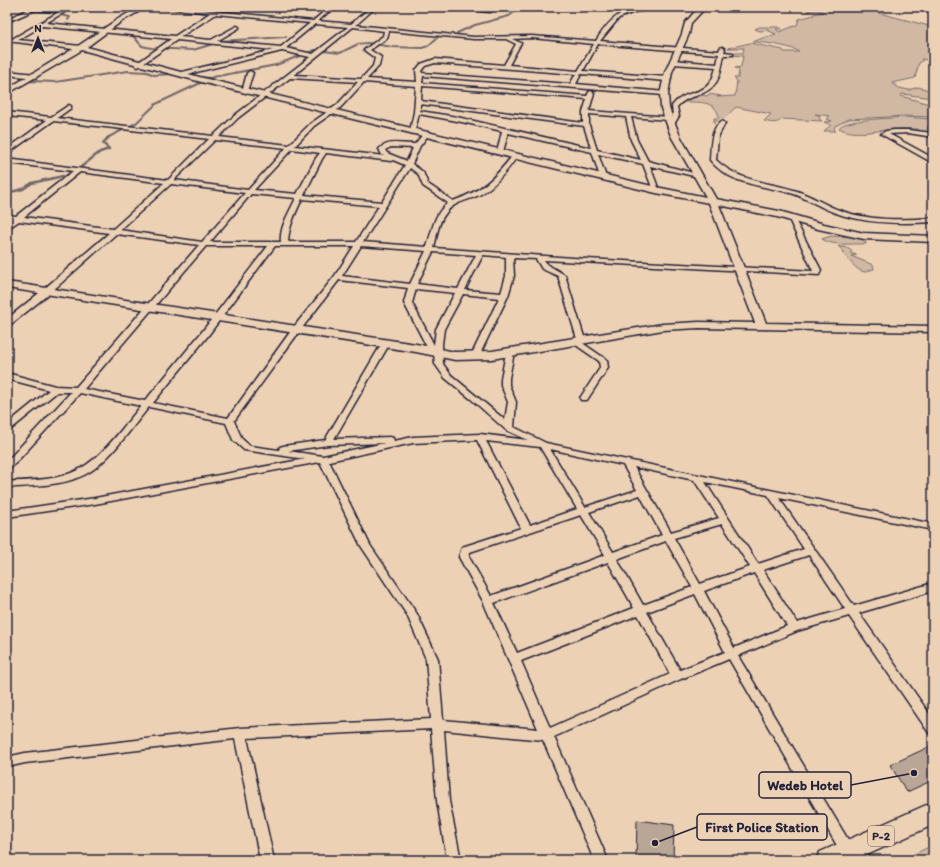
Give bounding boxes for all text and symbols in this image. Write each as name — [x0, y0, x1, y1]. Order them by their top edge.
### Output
north arrow — [18, 18, 58, 58]
text: N — [34, 22, 42, 35]
callout: Wedeb Hotel — [759, 772, 851, 798]
text: Wedeb Hotel — [767, 777, 844, 794]
callout: First Police Station — [697, 814, 827, 840]
text: First Police Station — [705, 819, 819, 836]
road number: P-2 — [868, 826, 894, 846]

